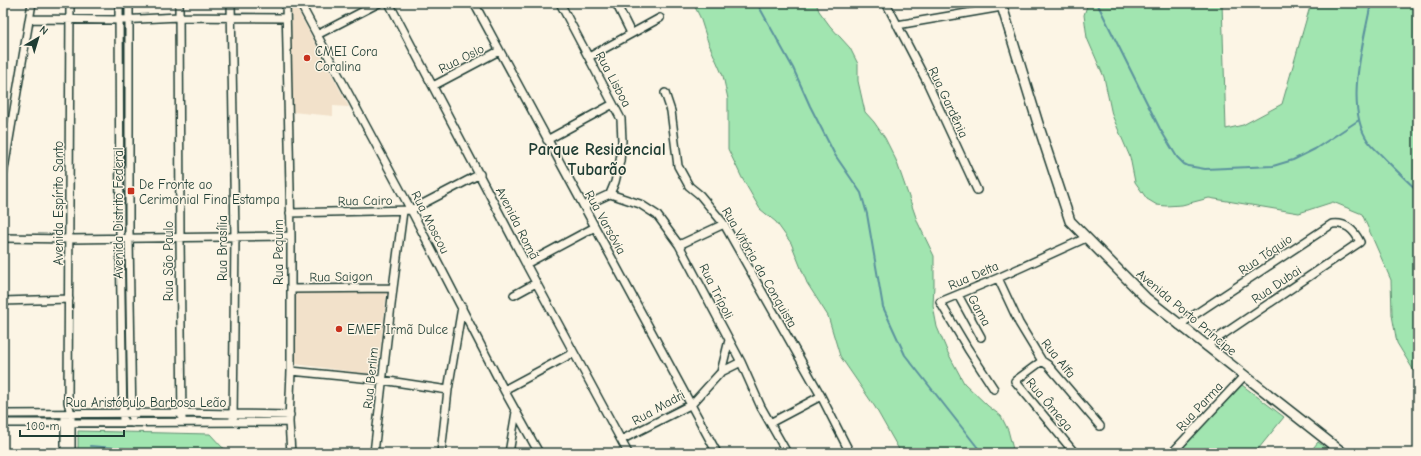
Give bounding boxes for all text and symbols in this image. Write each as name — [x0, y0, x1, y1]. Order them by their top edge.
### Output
north arrow — [18, 18, 58, 58]
text: N — [37, 23, 51, 38]
street label: Rua Oslo — [436, 41, 487, 76]
place label: CMEI Cora Coralina — [315, 44, 378, 74]
street label: Rua Lisboa — [593, 49, 634, 110]
marker: CMEI Cora Coralina — [302, 53, 312, 63]
street label: Rua Gardênia — [926, 64, 972, 140]
district label: Parque Residencial Tubarão — [528, 140, 666, 179]
street label: Avenida Espírito Santo — [51, 141, 66, 265]
street label: Avenida Distrito Federal — [111, 147, 126, 279]
place label: De Fronte ao Cerimonial Fina Estampa — [139, 177, 280, 207]
street label: Avenida Romã — [493, 185, 542, 262]
marker: De Fronte ao Cerimonial Fina Estampa — [126, 186, 136, 196]
street label: Rua Moscou — [408, 188, 453, 256]
street label: Rua Varsóvia — [582, 188, 629, 257]
street label: Rua Cairo — [337, 193, 393, 208]
street label: Rua Vitória da Conquista — [719, 204, 800, 330]
street label: Rua Brasília — [215, 215, 230, 281]
street label: Rua Pequim — [271, 219, 286, 285]
street label: Rua São Paulo — [161, 221, 176, 301]
street label: Rua Tóquio — [1236, 231, 1295, 278]
street label: Rua Delta — [946, 258, 1001, 293]
street label: Rua Trípoli — [696, 261, 737, 321]
street label: Rua Dubai — [1249, 262, 1304, 307]
street label: Avenida Porto Príncipe — [1134, 266, 1240, 359]
street label: Rua Saigon — [309, 268, 373, 285]
street label: Gama — [965, 292, 994, 329]
place label: EMEF Irmã Dulce — [347, 322, 448, 337]
marker: EMEF Irmã Dulce — [334, 324, 344, 334]
street label: Rua Alfa — [1038, 336, 1079, 381]
street label: Rua Berlim — [360, 347, 381, 410]
street label: Rua Ômega — [1023, 374, 1077, 434]
street label: Rua Parma — [1173, 379, 1226, 434]
street label: Rua Madri — [629, 387, 687, 428]
street label: Rua Aristóbulo Barbosa Leão — [66, 395, 227, 410]
scale bar — [20, 412, 124, 438]
text: 100 m — [26, 419, 59, 433]

